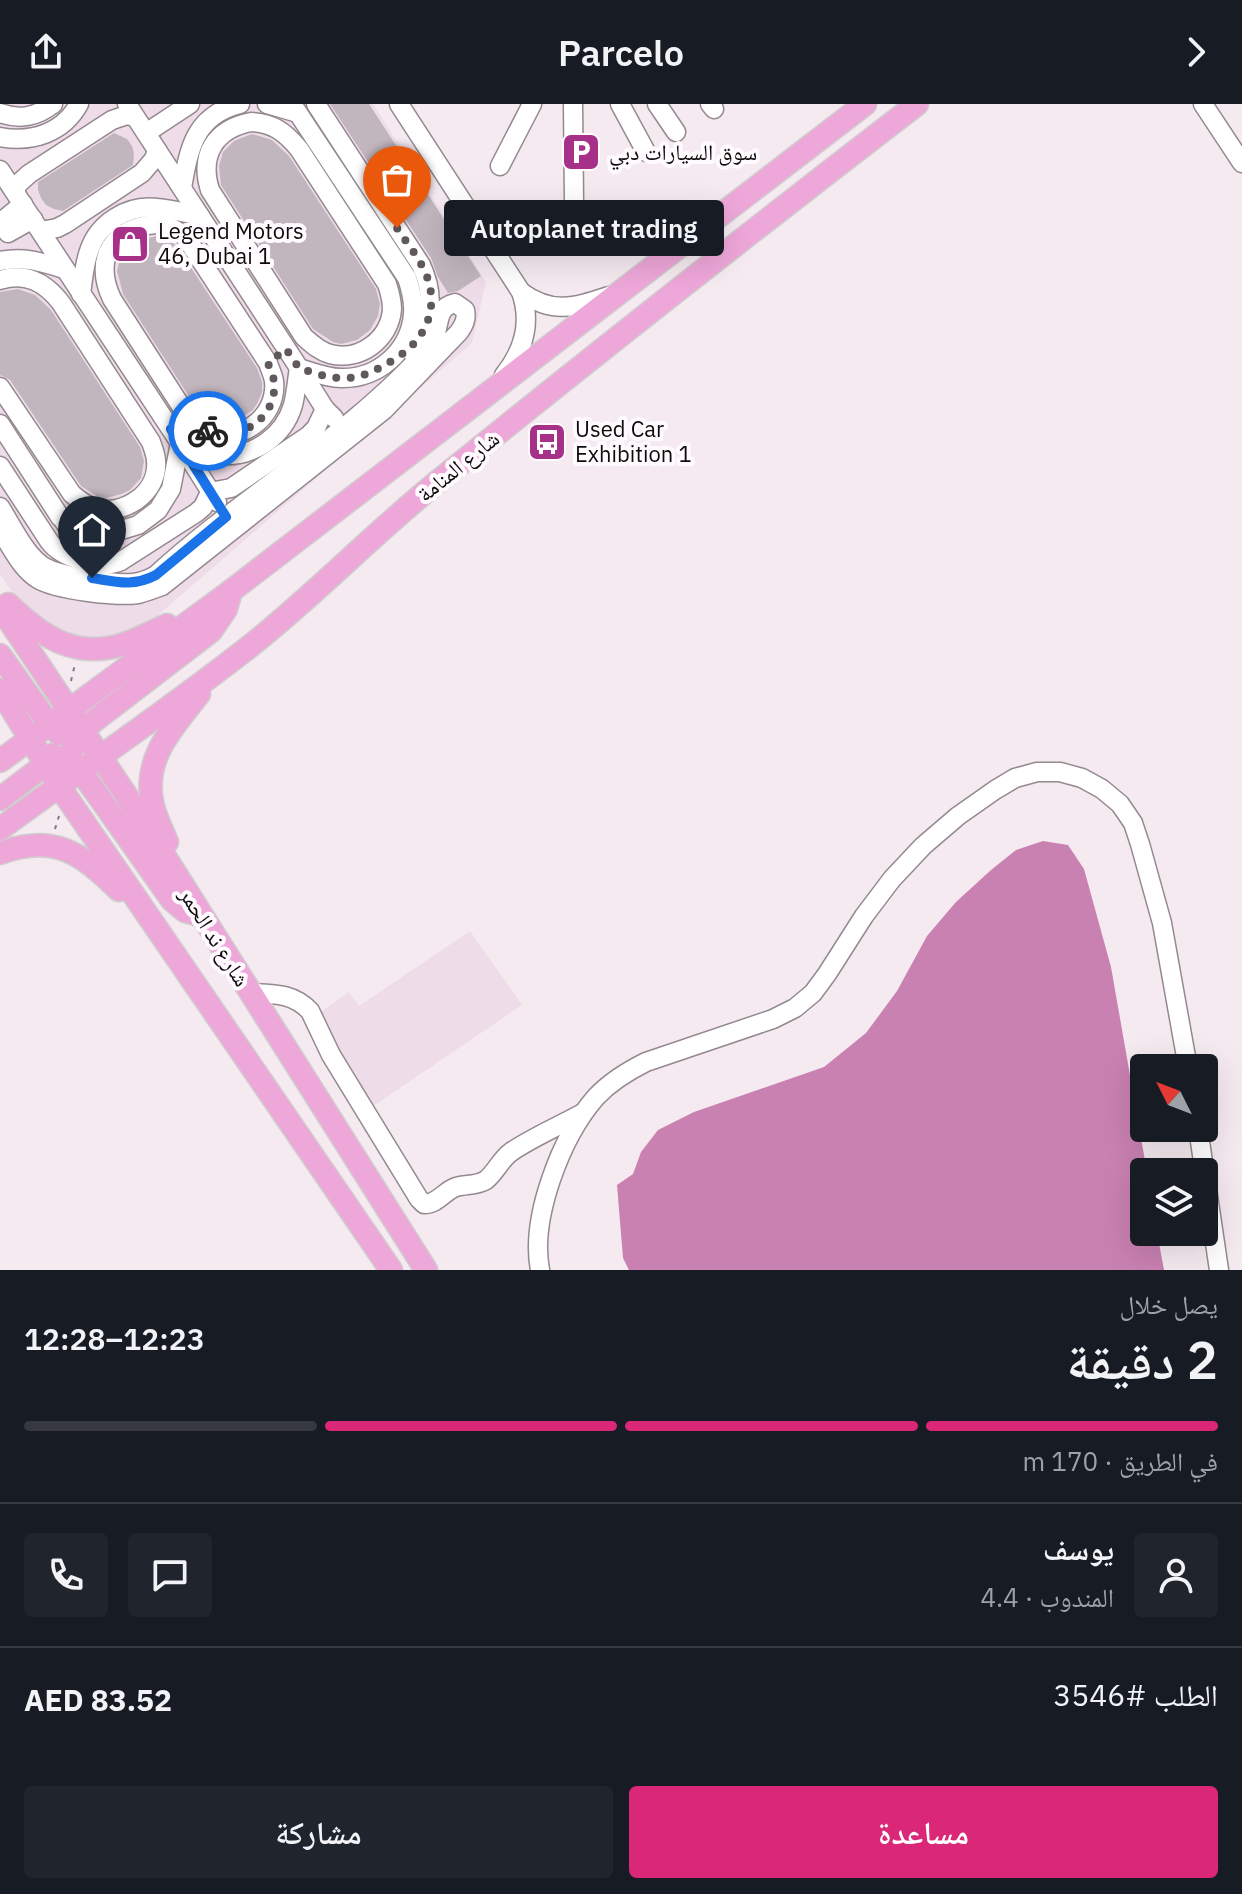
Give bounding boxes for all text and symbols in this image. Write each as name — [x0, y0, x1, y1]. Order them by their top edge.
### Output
text: Parcelo — [558, 29, 684, 76]
icon: share — [24, 30, 68, 74]
icon: forward — [1174, 30, 1218, 74]
parking icon: سوق السيارات دبي — [560, 131, 602, 173]
place label: سوق السيارات دبي — [609, 137, 757, 170]
pin — [363, 146, 431, 228]
icon: bag — [375, 158, 419, 202]
callout: Autoplanet trading — [445, 200, 725, 256]
text: Autoplanet trading — [471, 211, 697, 245]
place label: Legend Motors 46, Dubai 1 — [158, 216, 304, 270]
shop icon: Legend Motors 46, Dubai 1 — [109, 223, 151, 265]
courier — [168, 391, 248, 471]
icon: bike — [186, 409, 230, 453]
place label: Used Car Exhibition 1 — [575, 414, 692, 468]
bus stop icon: Used Car Exhibition 1 — [526, 421, 568, 463]
street label: شارع المنامة — [410, 424, 505, 508]
pin — [58, 496, 126, 578]
icon: home — [70, 508, 114, 552]
street label: شارع ند الحمر — [173, 881, 257, 992]
north arrow — [1130, 1054, 1218, 1142]
map controls — [1130, 1054, 1218, 1246]
button: layers — [1130, 1158, 1218, 1246]
text: يصل خلال — [1119, 1287, 1218, 1321]
text: 12:23–12:28 — [24, 1319, 205, 1358]
text: 2 دقيقة — [1066, 1326, 1218, 1393]
text: في الطريق · 170 m — [1023, 1444, 1218, 1478]
text: يوسف — [1043, 1529, 1114, 1568]
button: phone — [24, 1533, 108, 1617]
button: chat — [128, 1533, 212, 1617]
button: person — [1134, 1533, 1218, 1617]
text: المندوب · 4.4 — [980, 1580, 1114, 1614]
text: الطلب #3546 — [1053, 1675, 1218, 1714]
text: AED 83.52 — [24, 1680, 172, 1719]
button: مشاركة — [24, 1786, 613, 1878]
button: مساعدة — [629, 1786, 1218, 1878]

